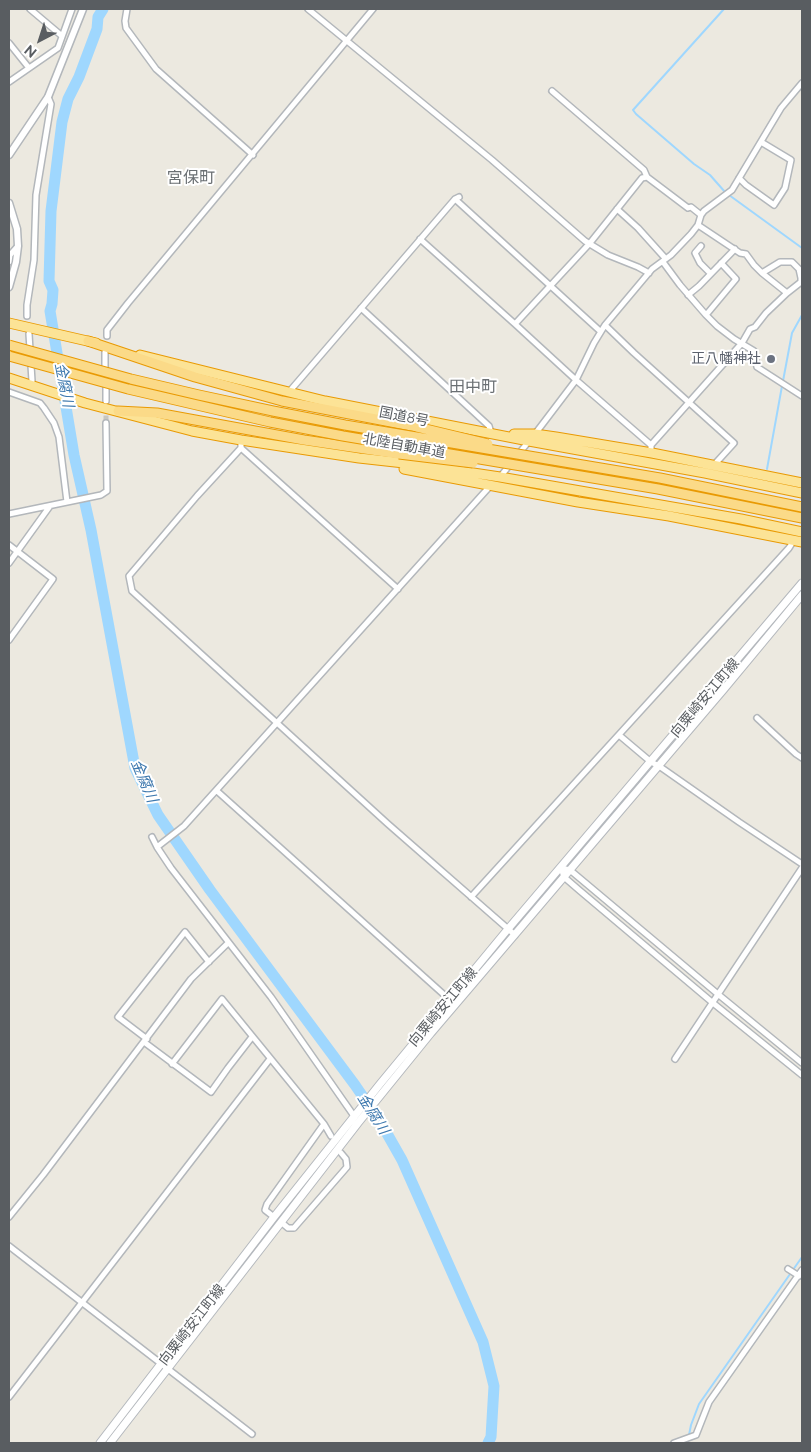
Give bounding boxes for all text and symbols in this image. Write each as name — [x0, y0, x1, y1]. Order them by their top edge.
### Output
north arrow — [15, 15, 65, 65]
text: N — [21, 42, 40, 61]
district label: 宮保町 — [167, 168, 215, 188]
place label: 正八幡神社 — [691, 351, 761, 367]
marker: 正八幡神社 — [765, 353, 777, 365]
water label: 金腐川 — [51, 361, 77, 409]
district label: 田中町 — [449, 377, 497, 397]
street label: 国道8号 — [378, 404, 430, 430]
street label: 北陸自動車道 — [361, 430, 447, 462]
street label: 向粟崎安江町線 — [667, 655, 743, 741]
water label: 金腐川 — [127, 757, 161, 805]
street label: 向粟崎安江町線 — [405, 964, 481, 1050]
water label: 金腐川 — [353, 1090, 393, 1138]
street label: 向粟崎安江町線 — [155, 1281, 229, 1369]

